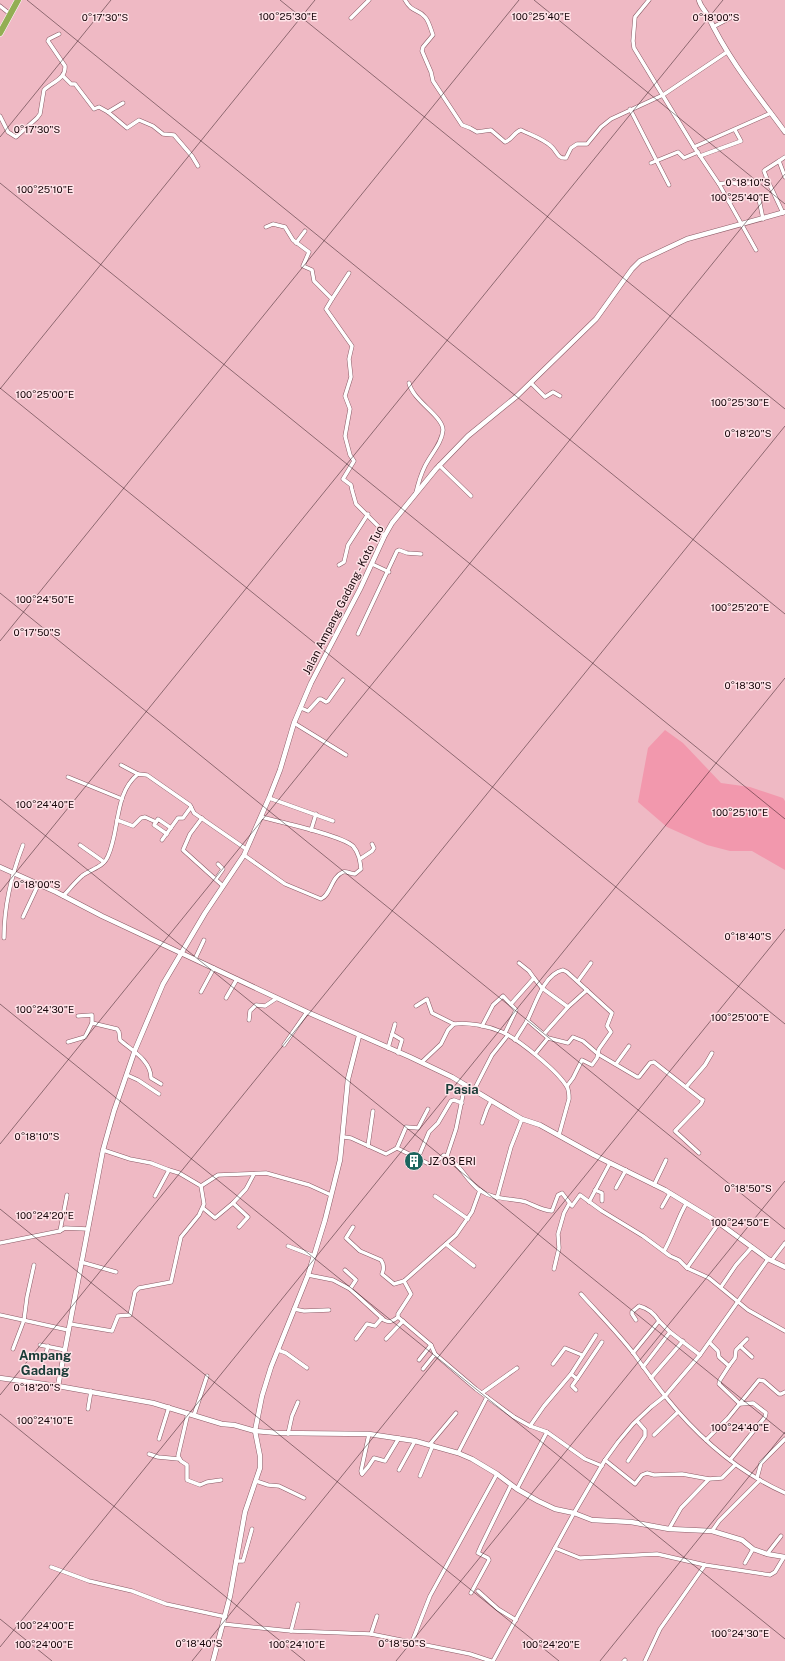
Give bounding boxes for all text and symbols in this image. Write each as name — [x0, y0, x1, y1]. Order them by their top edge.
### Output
text: 100°25'30"E — [259, 10, 317, 22]
text: 100°25'40"E — [512, 10, 570, 22]
text: 0°17'30"S — [82, 11, 129, 23]
text: 0°18'00"S — [693, 11, 740, 23]
text: 0°17'30"S — [14, 123, 61, 135]
text: 0°18'10"S — [726, 176, 771, 188]
text: 100°25'10"E — [17, 183, 73, 195]
text: 100°25'40"E — [711, 191, 769, 203]
text: 100°25'00"E — [16, 388, 74, 400]
text: 100°25'30"E — [711, 396, 769, 408]
text: 0°18'20"S — [725, 427, 772, 439]
street label: Jalan Ampang Gadang - Koto Tuo — [300, 524, 386, 676]
text: 100°24'50"E — [16, 593, 74, 605]
text: 100°25'20"E — [711, 601, 769, 613]
text: 0°17'50"S — [14, 626, 61, 638]
text: 0°18'30"S — [724, 679, 772, 691]
text: 100°24'40"E — [16, 798, 74, 810]
text: 100°25'10"E — [712, 806, 768, 818]
text: 0°18'00"S — [14, 878, 61, 890]
text: 0°18'40"S — [724, 930, 772, 942]
text: 100°24'30"E — [16, 1003, 74, 1015]
text: 100°25'00"E — [711, 1011, 769, 1023]
district label: Pasia — [445, 1082, 479, 1097]
text: 0°18'10"S — [15, 1130, 60, 1142]
building icon: JZ 03 ERI — [403, 1150, 425, 1172]
place label: JZ 03 ERI — [428, 1155, 476, 1167]
text: 0°18'50"S — [724, 1182, 772, 1194]
text: 100°24'20"E — [16, 1209, 74, 1221]
text: 100°24'50"E — [711, 1216, 769, 1228]
district label: Ampang Gadang — [19, 1348, 71, 1378]
text: 0°18'20"S — [14, 1381, 61, 1393]
text: 100°24'10"E — [17, 1414, 73, 1426]
text: 100°24'40"E — [711, 1421, 769, 1433]
text: 100°24'00"E — [16, 1619, 74, 1631]
text: 100°24'30"E — [711, 1627, 769, 1639]
text: 0°18'40"S — [175, 1637, 223, 1649]
text: 0°18'50"S — [378, 1637, 426, 1649]
text: 100°24'00"E — [15, 1638, 73, 1650]
text: 100°24'10"E — [269, 1638, 325, 1650]
text: 100°24'20"E — [522, 1638, 580, 1650]

